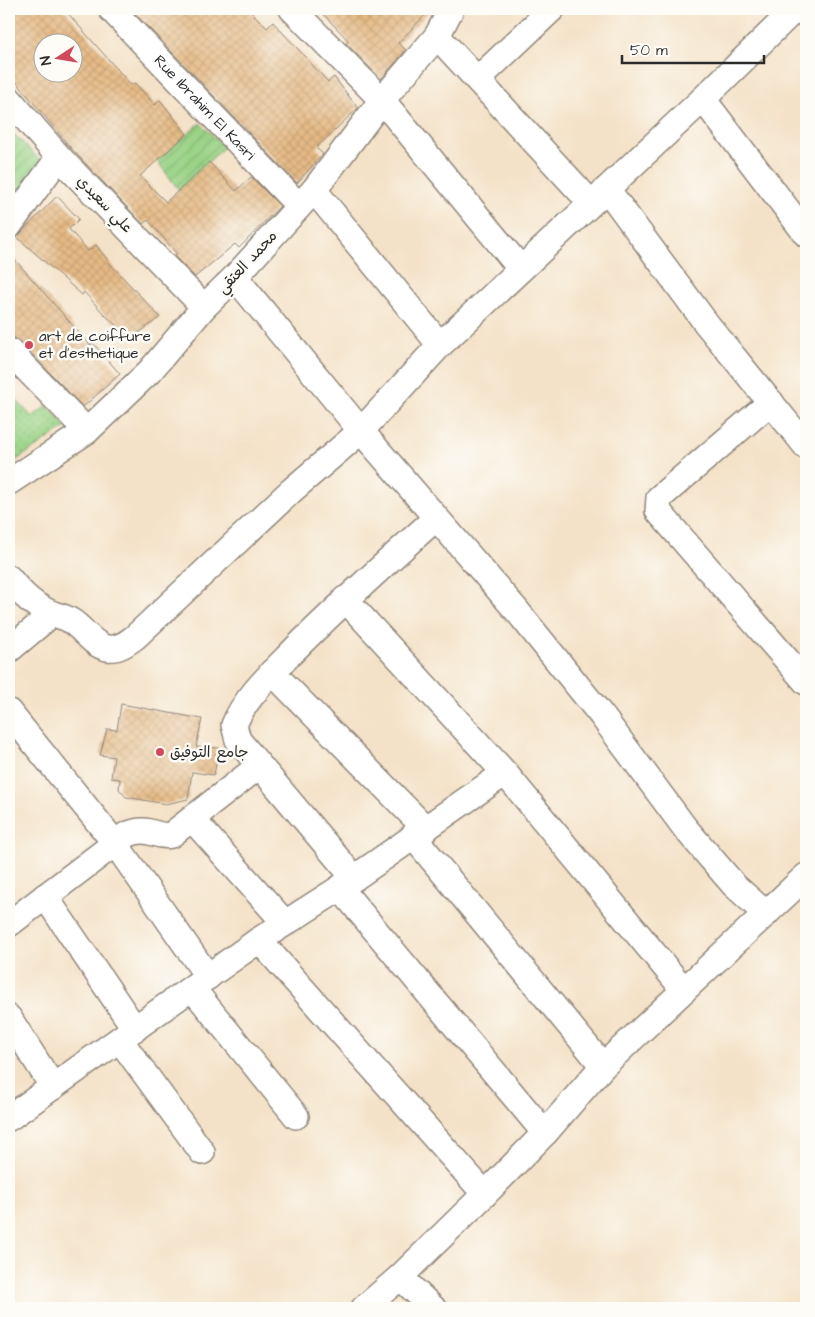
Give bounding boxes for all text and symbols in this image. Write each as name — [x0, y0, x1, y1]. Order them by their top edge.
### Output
north arrow — [32, 32, 82, 82]
scale bar — [622, 32, 765, 64]
text: 50 m — [630, 40, 668, 61]
street label: Rue Ibrahim El Kasri — [149, 50, 260, 166]
text: N — [36, 54, 57, 67]
street label: علي سعيدي — [71, 171, 137, 239]
street label: محمد العتقي — [213, 226, 284, 300]
place label: art de coiffure et d'esthetique — [39, 326, 151, 364]
marker: art de coiffure et d'esthetique — [23, 339, 35, 351]
place label: جامع التوفيق — [170, 742, 249, 763]
marker: جامع التوفيق — [154, 746, 166, 758]

